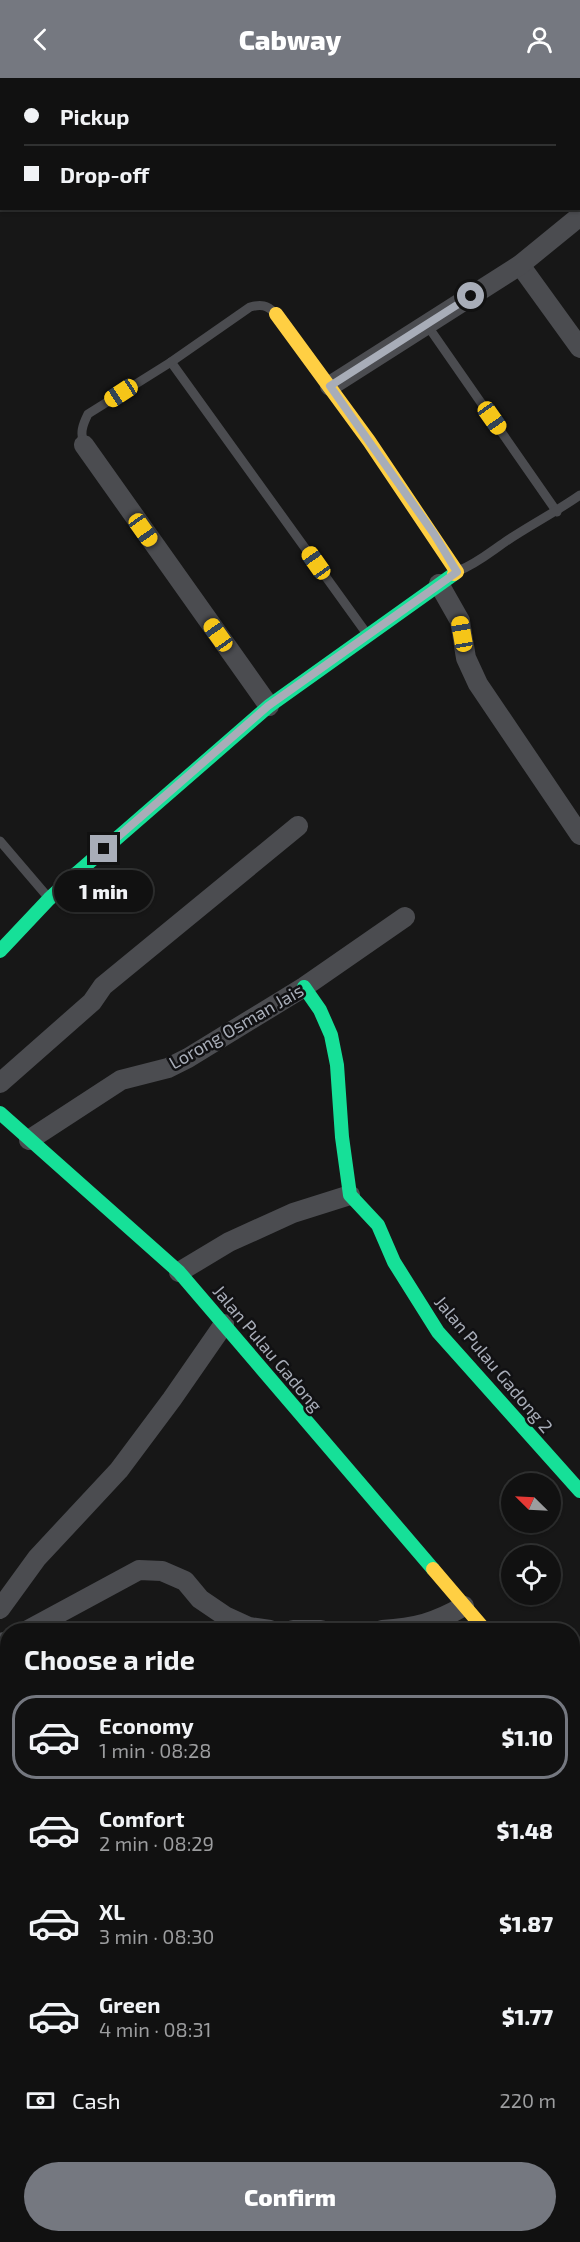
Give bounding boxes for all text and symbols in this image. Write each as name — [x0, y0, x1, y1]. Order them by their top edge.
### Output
icon: back — [24, 23, 57, 56]
text: Cabway — [239, 23, 341, 55]
icon: person — [523, 23, 556, 56]
text: Pickup — [60, 103, 129, 129]
text: Drop-off — [60, 161, 149, 187]
route start — [457, 282, 484, 309]
car — [101, 376, 141, 410]
car — [474, 398, 510, 438]
car — [125, 510, 161, 550]
car — [298, 543, 334, 583]
car — [200, 615, 236, 655]
car — [450, 615, 474, 653]
route end — [90, 835, 117, 862]
callout: 1 min — [54, 870, 154, 912]
text: 1 min — [79, 879, 128, 903]
street label: Lorong Osman Jais — [165, 979, 307, 1073]
street label: Jalan Pulau Gadong — [209, 1280, 327, 1416]
street label: Jalan Pulau Gadong 2 — [430, 1291, 558, 1437]
north arrow — [501, 1473, 561, 1533]
map controls — [501, 1473, 561, 1605]
button: locate — [501, 1545, 561, 1605]
text: Choose a ride — [24, 1643, 195, 1675]
icon: car — [27, 1710, 81, 1764]
text: Economy — [99, 1712, 194, 1738]
text: $1.10 — [501, 1724, 553, 1750]
text: 1 min · 08:28 — [99, 1738, 211, 1762]
icon: car — [27, 1803, 81, 1857]
text: Comfort — [99, 1805, 184, 1831]
text: $1.48 — [496, 1817, 553, 1843]
text: 2 min · 08:29 — [99, 1831, 214, 1855]
icon: car — [27, 1896, 81, 1950]
text: XL — [99, 1898, 125, 1924]
text: $1.87 — [499, 1910, 553, 1936]
text: 3 min · 08:30 — [99, 1924, 214, 1948]
icon: car — [27, 1989, 81, 2043]
text: Green — [99, 1991, 161, 2017]
text: $1.77 — [502, 2003, 553, 2029]
text: 4 min · 08:31 — [99, 2017, 212, 2041]
icon: cash — [24, 2084, 57, 2117]
text: Cash — [72, 2087, 121, 2113]
text: 220 m — [499, 2088, 556, 2112]
button: Confirm — [24, 2162, 556, 2231]

